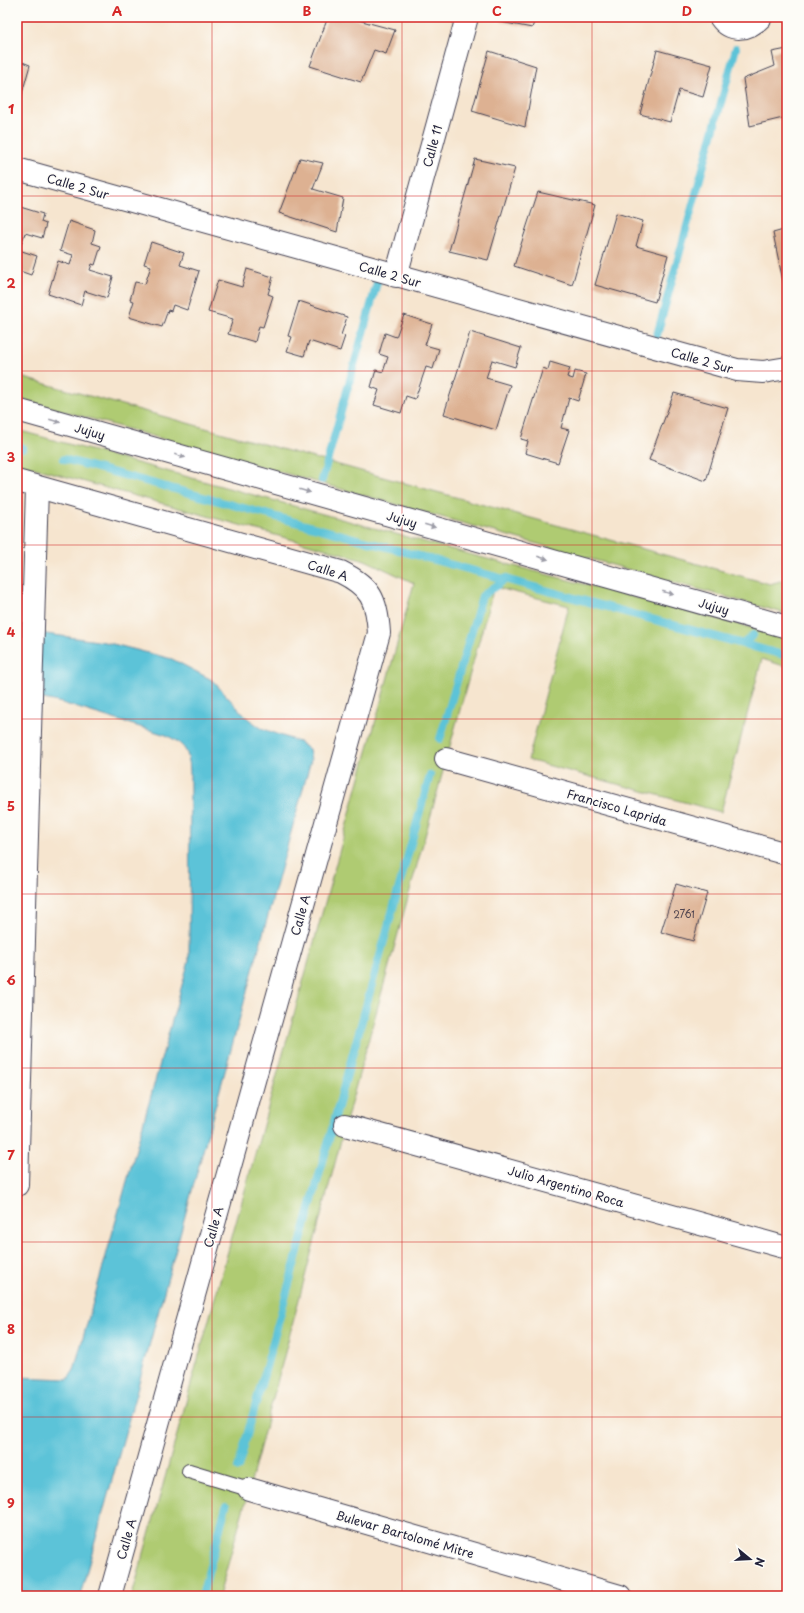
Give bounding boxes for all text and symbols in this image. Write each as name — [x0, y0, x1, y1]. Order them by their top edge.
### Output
text: A — [112, 1, 122, 20]
text: B — [303, 1, 312, 20]
text: C — [492, 1, 502, 20]
text: D — [682, 1, 692, 20]
text: 1 — [8, 99, 14, 118]
street label: Calle 11 — [418, 123, 446, 169]
street label: Calle 2 Sur — [45, 169, 112, 204]
street label: Calle 2 Sur — [357, 257, 424, 292]
text: 2 — [6, 273, 16, 292]
street label: Calle 2 Sur — [669, 343, 736, 378]
one-way arrow — [49, 418, 61, 424]
street label: Jujuy — [73, 418, 108, 444]
text: 3 — [7, 447, 16, 466]
one-way arrow — [174, 453, 186, 459]
one-way arrow — [299, 488, 311, 494]
street label: Jujuy — [385, 506, 420, 532]
one-way arrow — [424, 524, 436, 530]
street label: Calle A — [305, 555, 351, 585]
one-way arrow — [537, 555, 549, 561]
one-way arrow — [662, 590, 674, 596]
street label: Jujuy — [697, 593, 732, 619]
text: 4 — [7, 622, 16, 641]
street label: Francisco Laprida — [565, 784, 670, 830]
text: 5 — [7, 796, 15, 815]
street label: Calle A — [286, 892, 314, 938]
house number: 2761 — [673, 906, 695, 921]
text: 6 — [6, 970, 16, 989]
text: 7 — [7, 1145, 15, 1164]
street label: Julio Argentino Roca — [506, 1161, 626, 1211]
street label: Calle A — [199, 1204, 227, 1250]
text: 8 — [7, 1319, 15, 1338]
text: 9 — [7, 1493, 15, 1512]
street label: Bulevar Bartolomé Mitre — [334, 1506, 476, 1562]
street label: Calle A — [112, 1516, 140, 1562]
north arrow — [730, 1539, 770, 1579]
text: N — [750, 1555, 769, 1569]

